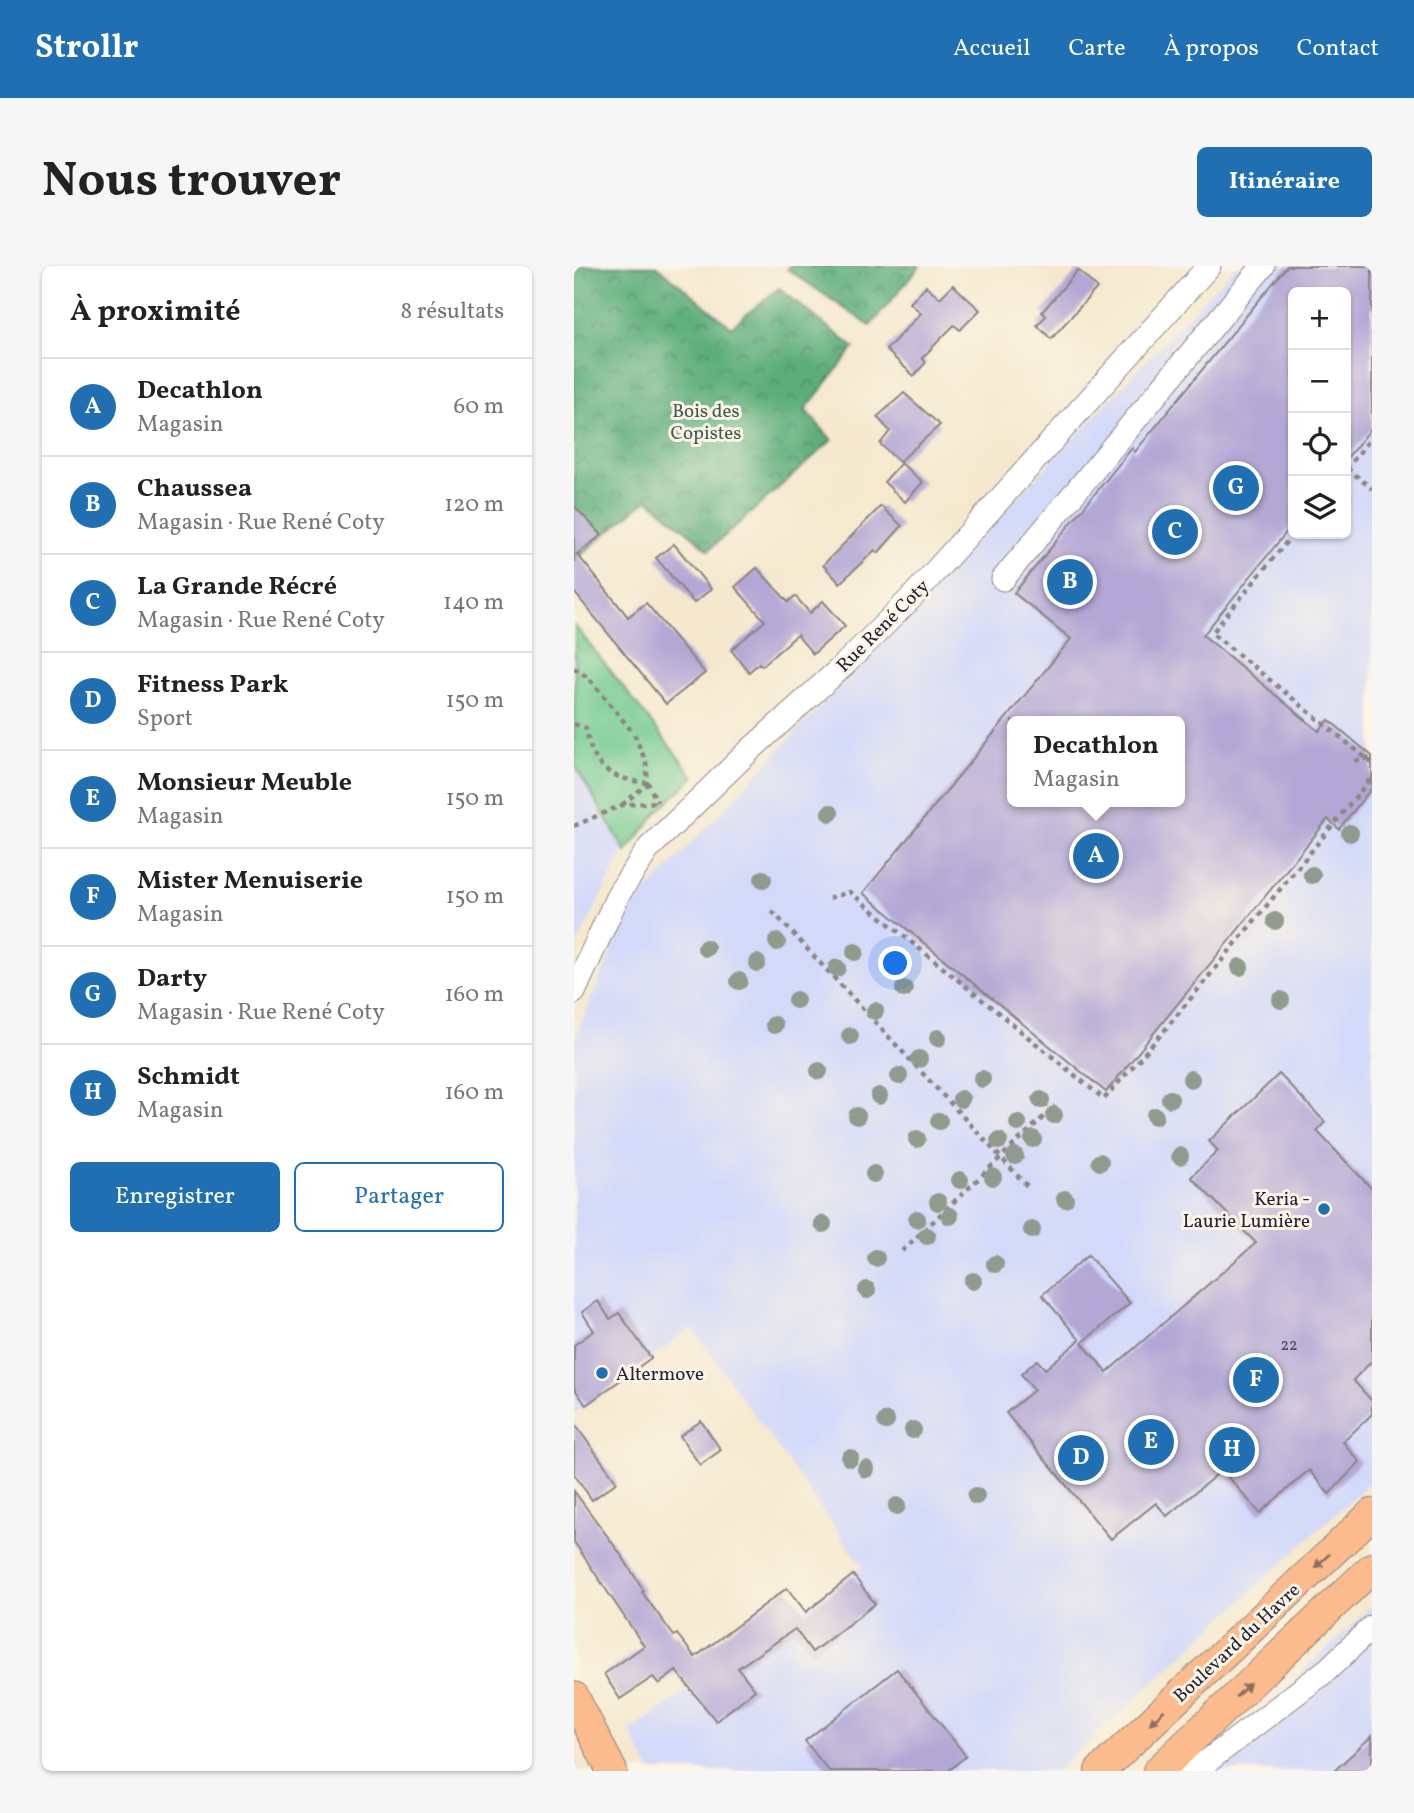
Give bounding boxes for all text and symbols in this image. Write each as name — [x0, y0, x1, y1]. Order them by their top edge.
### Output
text: Strollr — [35, 26, 138, 72]
text: Accueil — [953, 32, 1030, 66]
text: Carte — [1068, 32, 1126, 66]
text: À propos — [1164, 32, 1259, 66]
text: Contact — [1297, 32, 1379, 66]
button: Itinéraire — [1197, 147, 1372, 217]
text: Nous trouver — [42, 148, 341, 217]
map controls — [1288, 287, 1351, 539]
button: + — [1288, 287, 1351, 350]
text: À proximité — [70, 291, 241, 333]
text: 8 résultats — [400, 296, 504, 328]
button: − — [1288, 350, 1351, 413]
text: Decathlon — [137, 373, 263, 409]
text: A — [85, 391, 101, 423]
text: 60 m — [454, 391, 504, 423]
park label: Bois des Copistes — [671, 399, 741, 447]
text: Magasin — [137, 409, 224, 441]
button: locate — [1288, 413, 1351, 476]
pin: G — [1213, 462, 1259, 514]
text: Chaussea — [137, 471, 252, 507]
button: layers — [1288, 476, 1351, 539]
text: B — [85, 489, 101, 521]
text: 120 m — [444, 489, 504, 521]
pin: C — [1152, 506, 1198, 558]
text: Magasin · Rue René Coty — [137, 507, 385, 539]
pin: B — [1047, 556, 1093, 608]
text: La Grande Récré — [137, 569, 337, 605]
street label: Rue René Coty — [831, 574, 936, 679]
text: C — [86, 587, 100, 619]
text: 140 m — [443, 587, 504, 619]
text: Magasin · Rue René Coty — [137, 605, 385, 637]
text: Fitness Park — [137, 667, 289, 703]
text: D — [85, 685, 101, 717]
text: 150 m — [446, 685, 504, 717]
text: Sport — [137, 703, 193, 735]
popup — [1007, 716, 1185, 807]
text: Decathlon — [1033, 728, 1159, 764]
text: Magasin — [1033, 764, 1120, 796]
text: Monsieur Meuble — [137, 765, 352, 801]
text: E — [86, 783, 100, 815]
text: 150 m — [446, 783, 504, 815]
text: Magasin — [137, 801, 224, 833]
pin: A — [1073, 830, 1119, 882]
text: Mister Menuiserie — [137, 863, 363, 899]
text: F — [86, 881, 100, 913]
text: 150 m — [446, 881, 504, 913]
text: Magasin — [137, 899, 224, 931]
your location — [878, 946, 912, 980]
text: Darty — [137, 961, 207, 997]
text: G — [85, 979, 101, 1011]
text: 160 m — [445, 979, 504, 1011]
text: Magasin · Rue René Coty — [137, 997, 385, 1029]
text: Schmidt — [137, 1059, 240, 1095]
text: H — [84, 1077, 102, 1109]
text: 160 m — [445, 1077, 504, 1109]
text: Magasin — [137, 1095, 224, 1127]
button: Enregistrer — [70, 1162, 280, 1232]
button: Partager — [294, 1162, 504, 1232]
place label: Keria - Laurie Lumière — [1183, 1187, 1310, 1235]
marker: Keria - Laurie Lumière — [1316, 1201, 1332, 1217]
house number: 22 — [1280, 1335, 1298, 1357]
pin: F — [1233, 1354, 1279, 1406]
place label: Altermove — [616, 1362, 704, 1388]
marker: Altermove — [594, 1365, 610, 1381]
pin: E — [1128, 1416, 1174, 1468]
pin: H — [1209, 1424, 1255, 1476]
pin: D — [1058, 1432, 1104, 1484]
one-way arrow — [1313, 1553, 1331, 1569]
street label: Boulevard du Havre — [1168, 1578, 1306, 1709]
one-way arrow — [1234, 1683, 1251, 1699]
one-way arrow — [1148, 1708, 1165, 1725]

